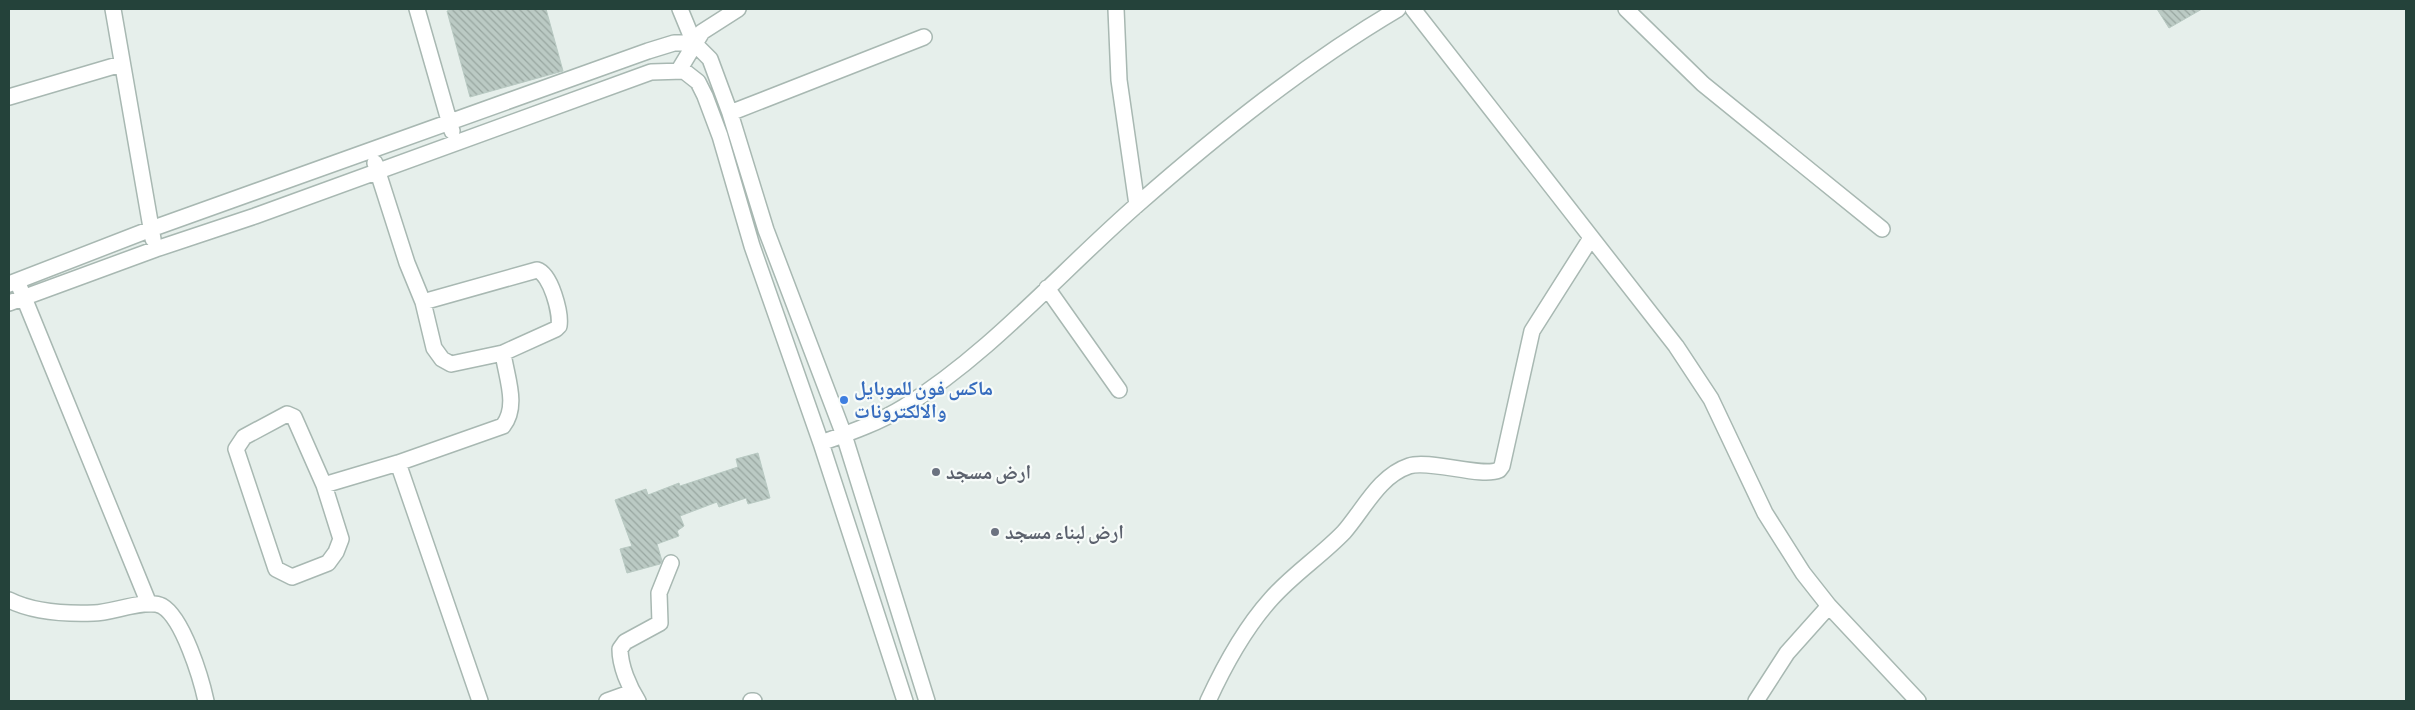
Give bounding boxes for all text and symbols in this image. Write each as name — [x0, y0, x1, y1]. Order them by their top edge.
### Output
place label: ماكس فون للموبايل والالكترونات — [854, 379, 993, 423]
marker: ماكس فون للموبايل والالكترونات — [838, 394, 850, 406]
place label: ارض مسجد — [946, 463, 1031, 484]
marker: ارض مسجد — [930, 466, 942, 478]
place label: ارض لبناء مسجد — [1005, 523, 1124, 544]
marker: ارض لبناء مسجد — [989, 526, 1001, 538]

